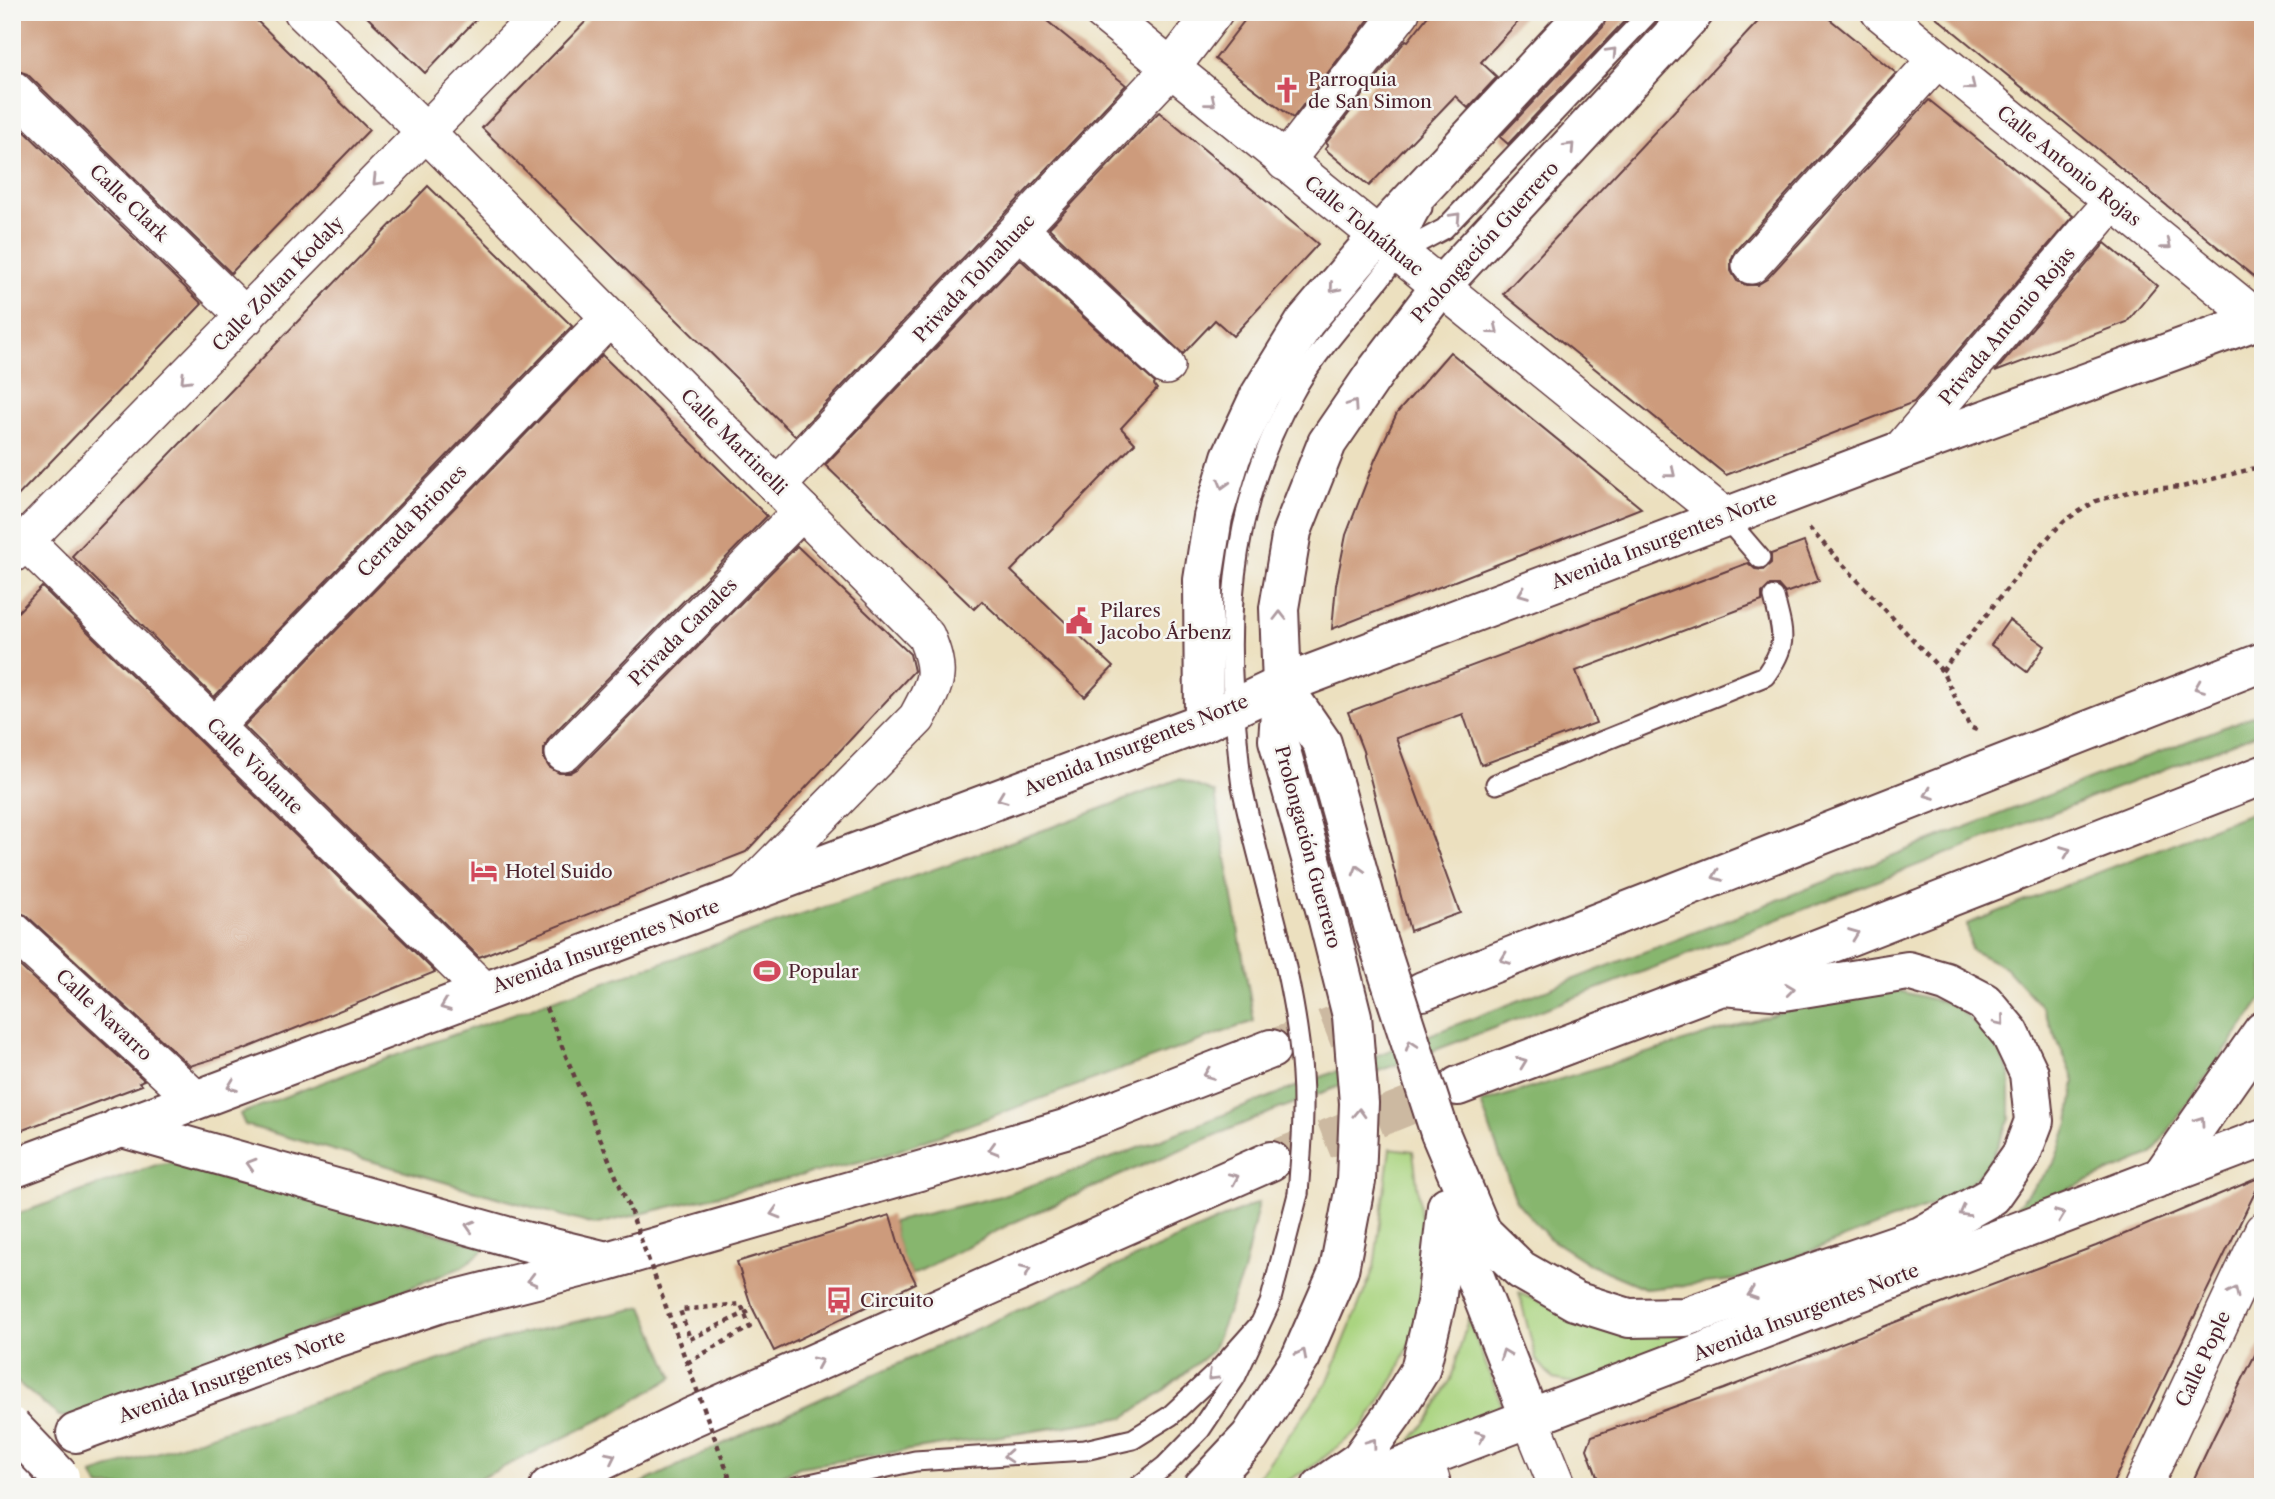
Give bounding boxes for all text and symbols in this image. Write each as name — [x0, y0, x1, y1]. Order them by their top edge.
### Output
one-way arrow — [1604, 47, 1617, 60]
place label: Parroquia de San Simon — [1308, 68, 1432, 113]
church icon: Parroquia de San Simon — [1272, 75, 1302, 105]
one-way arrow — [1963, 78, 1976, 90]
one-way arrow — [1203, 94, 1216, 106]
street label: Calle Antonio Rojas — [1992, 101, 2146, 231]
one-way arrow — [1562, 142, 1574, 155]
street label: Prolongación Guerrero — [1407, 157, 1563, 327]
street label: Calle Clark — [85, 160, 174, 247]
street label: Calle Tolnáhuac — [1300, 171, 1428, 281]
one-way arrow — [373, 172, 386, 185]
street label: Privada Tolnahuac — [909, 209, 1039, 347]
street label: Calle Zoltan Kodaly — [208, 211, 349, 356]
one-way arrow — [1447, 212, 1460, 225]
one-way arrow — [2158, 237, 2171, 249]
street label: Privada Antonio Rojas — [1934, 242, 2080, 410]
one-way arrow — [1330, 279, 1342, 292]
one-way arrow — [1486, 322, 1498, 335]
one-way arrow — [181, 371, 193, 383]
street label: Calle Martinelli — [676, 384, 792, 500]
one-way arrow — [1345, 400, 1357, 413]
street label: Cerrada Briones — [353, 460, 471, 582]
one-way arrow — [1663, 465, 1675, 478]
one-way arrow — [1217, 478, 1232, 490]
street label: Avenida Insurgentes Norte — [1547, 486, 1780, 594]
street label: Privada Canales — [624, 573, 742, 691]
one-way arrow — [1518, 585, 1530, 599]
place label: Pilares Jacobo Árbenz — [1097, 599, 1231, 644]
public building icon: Pilares Jacobo Árbenz — [1064, 606, 1094, 636]
one-way arrow — [1272, 611, 1288, 621]
one-way arrow — [2194, 678, 2206, 692]
street label: Avenida Insurgentes Norte — [1020, 689, 1251, 801]
street label: Calle Violante — [202, 713, 308, 819]
street label: Prolongación Guerrero — [1270, 743, 1346, 951]
one-way arrow — [1923, 785, 1935, 799]
one-way arrow — [997, 789, 1009, 803]
one-way arrow — [2059, 846, 2071, 860]
hotel icon: Hotel Suido — [469, 856, 499, 886]
place label: Hotel Suido — [505, 860, 613, 883]
one-way arrow — [1351, 865, 1366, 877]
one-way arrow — [1711, 868, 1723, 882]
street label: Avenida Insurgentes Norte — [488, 894, 723, 998]
one-way arrow — [1847, 929, 1859, 943]
one-way arrow — [1499, 951, 1511, 965]
sports icon: Popular — [752, 956, 782, 986]
place label: Popular — [788, 960, 859, 983]
street label: Calle Navarro — [51, 964, 157, 1066]
one-way arrow — [1784, 982, 1796, 997]
one-way arrow — [439, 998, 451, 1012]
one-way arrow — [1992, 1013, 2004, 1026]
one-way arrow — [1405, 1039, 1419, 1052]
one-way arrow — [1516, 1056, 1528, 1070]
one-way arrow — [1202, 1065, 1214, 1079]
one-way arrow — [226, 1077, 238, 1091]
one-way arrow — [1351, 1107, 1366, 1118]
one-way arrow — [2192, 1116, 2204, 1129]
one-way arrow — [988, 1141, 1000, 1156]
one-way arrow — [245, 1158, 257, 1172]
one-way arrow — [1226, 1172, 1239, 1186]
one-way arrow — [769, 1204, 781, 1219]
one-way arrow — [1958, 1204, 1971, 1217]
one-way arrow — [2053, 1210, 2065, 1224]
one-way arrow — [464, 1219, 476, 1234]
street label: Avenida Insurgentes Norte — [1689, 1258, 1922, 1366]
one-way arrow — [1018, 1264, 1031, 1278]
one-way arrow — [526, 1272, 538, 1286]
bus stop icon: Circuito — [824, 1285, 854, 1315]
one-way arrow — [1746, 1286, 1759, 1300]
one-way arrow — [2226, 1287, 2240, 1299]
place label: Circuito — [860, 1289, 934, 1312]
street label: Calle Pople — [2171, 1307, 2235, 1411]
street label: Avenida Insurgentes Norte — [114, 1324, 349, 1428]
one-way arrow — [1293, 1349, 1307, 1361]
one-way arrow — [1499, 1349, 1513, 1361]
one-way arrow — [810, 1356, 823, 1370]
one-way arrow — [1207, 1368, 1220, 1381]
one-way arrow — [1474, 1431, 1486, 1445]
one-way arrow — [1364, 1439, 1377, 1451]
one-way arrow — [1003, 1448, 1014, 1463]
one-way arrow — [604, 1451, 616, 1465]

